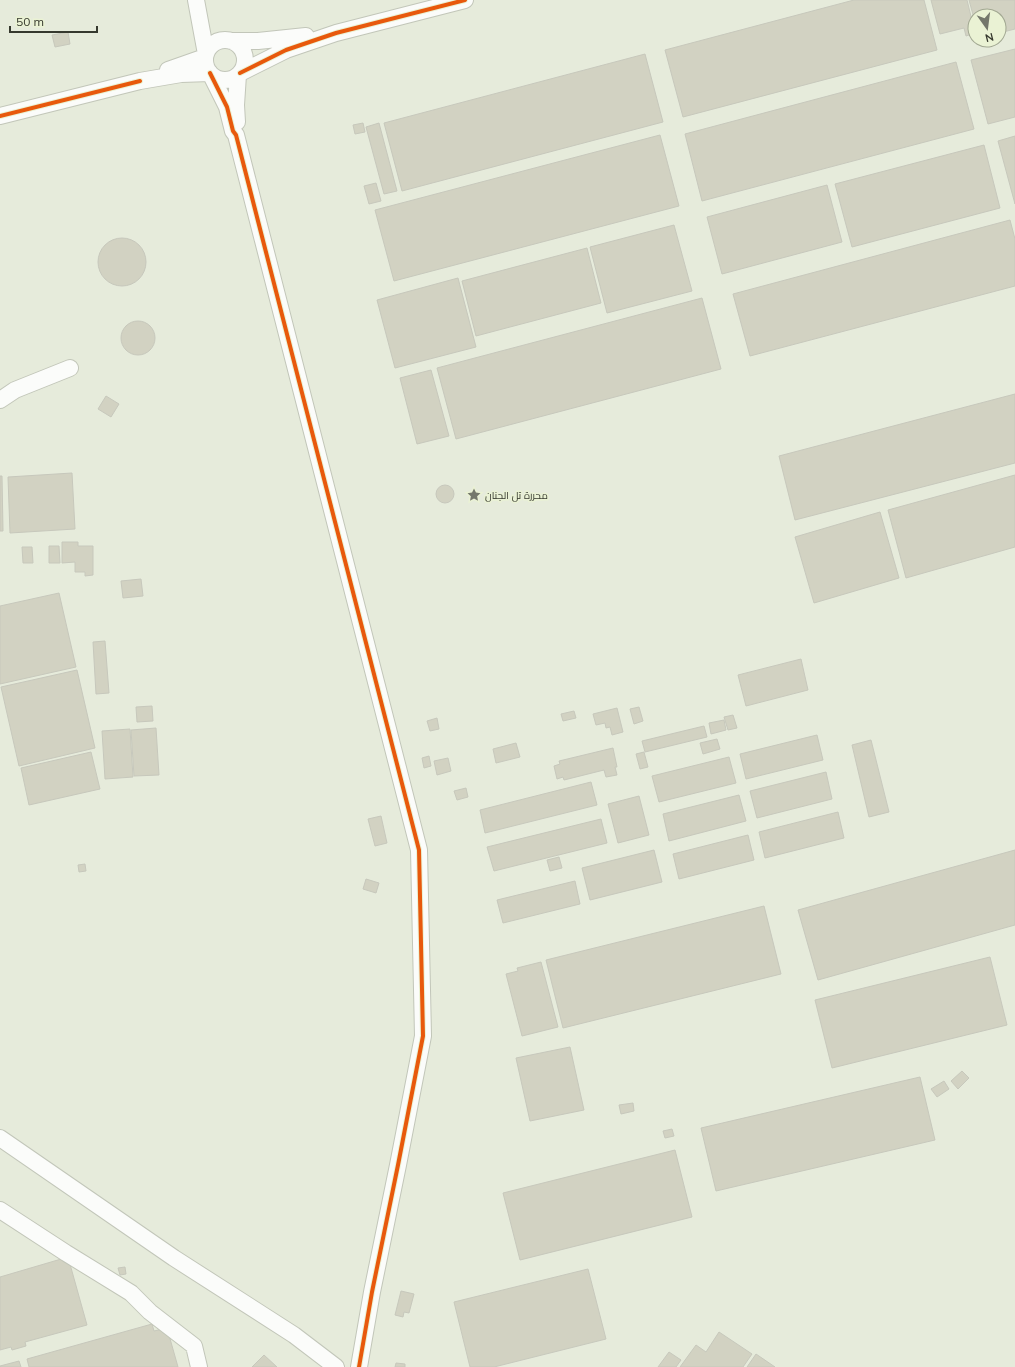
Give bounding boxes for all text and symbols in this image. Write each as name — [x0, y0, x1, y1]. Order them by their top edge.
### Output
scale bar — [10, 8, 97, 34]
north arrow — [967, 8, 1007, 48]
text: 50 m — [16, 14, 44, 29]
text: N — [984, 30, 995, 46]
place icon: محررة تل الجنان — [466, 487, 482, 503]
place label: محررة تل الجنان — [485, 489, 548, 502]

